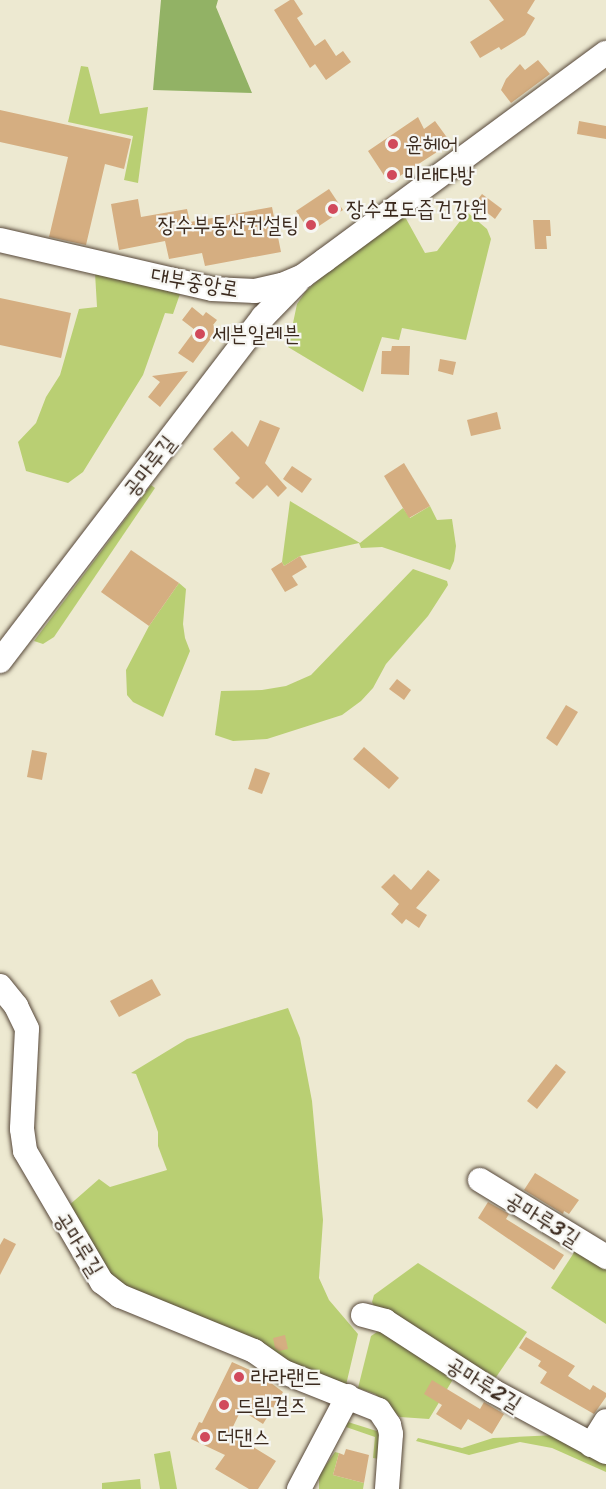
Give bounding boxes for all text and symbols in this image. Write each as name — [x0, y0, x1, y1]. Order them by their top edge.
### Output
place label: 윤헤어 — [405, 131, 458, 157]
marker: 윤헤어 — [386, 137, 400, 151]
place label: 미래다방 — [404, 162, 475, 188]
marker: 미래다방 — [385, 168, 399, 182]
place label: 장수포도즙건강원 — [346, 196, 488, 222]
marker: 장수포도즙건강원 — [324, 200, 342, 218]
place label: 장수부동산컨설팅 — [157, 212, 299, 238]
marker: 장수부동산컨설팅 — [304, 218, 318, 232]
street label: 대부중앙로 — [149, 261, 241, 303]
place label: 세븐일레븐 — [212, 321, 301, 347]
marker: 세븐일레븐 — [193, 327, 207, 341]
street label: 공마루길 — [117, 430, 181, 502]
street label: 공마루3길 — [501, 1186, 585, 1252]
street label: 공마루길 — [49, 1207, 109, 1281]
street label: 공마루2길 — [442, 1351, 526, 1417]
place label: 라라랜드 — [251, 1364, 322, 1390]
marker: 라라랜드 — [232, 1370, 246, 1384]
place label: 드림걸즈 — [236, 1392, 307, 1418]
marker: 드림걸즈 — [217, 1398, 231, 1412]
place label: 더댄스 — [217, 1424, 270, 1450]
marker: 더댄스 — [198, 1430, 212, 1444]

